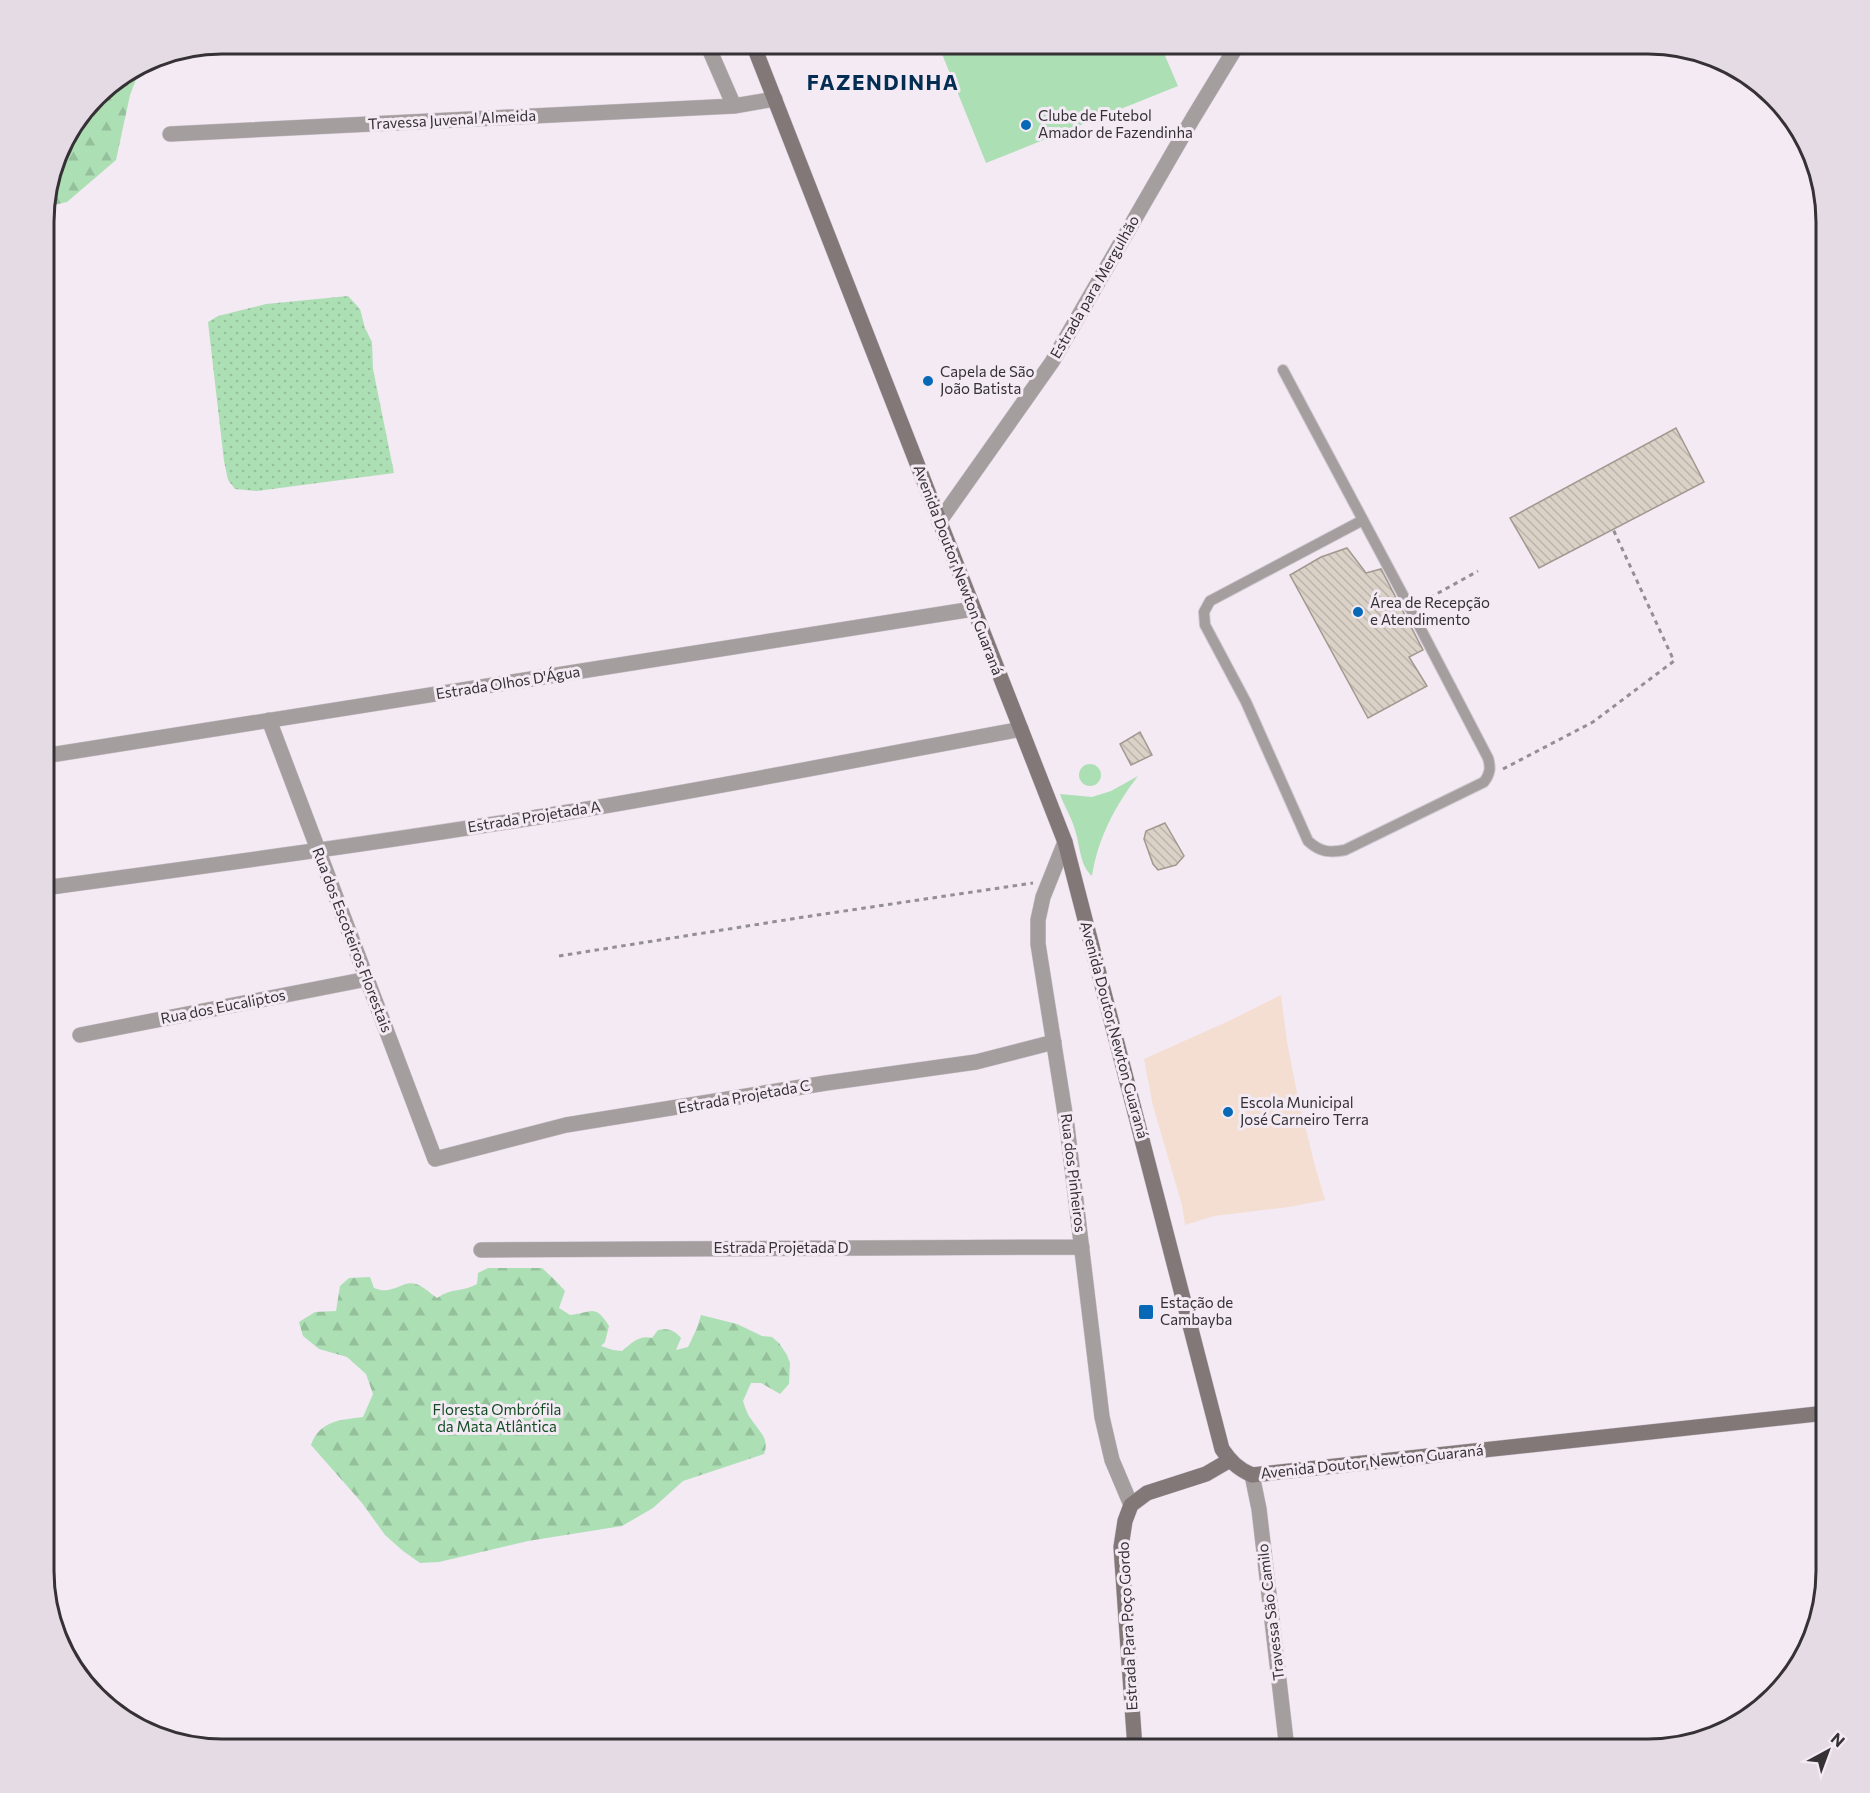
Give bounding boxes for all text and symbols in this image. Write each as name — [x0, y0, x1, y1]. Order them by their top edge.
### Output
district label: FAZENDINHA — [807, 69, 959, 94]
street label: Travessa Juvenal Almeida — [367, 106, 536, 132]
place label: Clube de Futebol Amador de Fazendinha — [1038, 106, 1193, 141]
marker: Clube de Futebol Amador de Fazendinha — [1019, 118, 1033, 132]
street label: Estrada para Mergulhão — [1046, 212, 1142, 361]
place label: Capela de São João Batista — [940, 362, 1034, 397]
marker: Capela de São João Batista — [921, 374, 935, 388]
street label: Avenida Doutor Newton Guaraná — [910, 462, 1007, 677]
place label: Área de Recepção e Atendimento — [1370, 592, 1490, 628]
marker: Área de Recepção e Atendimento — [1351, 605, 1365, 619]
street label: Estrada Olhos D'Água — [434, 661, 581, 702]
street label: Estrada Projetada A — [466, 797, 602, 835]
street label: Rua dos Escoteiros Florestais — [309, 845, 397, 1035]
street label: Avenida Doutor Newton Guaraná — [1077, 919, 1153, 1140]
street label: Rua dos Eucaliptos — [159, 985, 287, 1027]
street label: Estrada Projetada C — [676, 1075, 811, 1117]
place label: Escola Municipal José Carneiro Terra — [1240, 1093, 1369, 1128]
marker: Escola Municipal José Carneiro Terra — [1221, 1105, 1235, 1119]
street label: Rua dos Pinheiros — [1058, 1112, 1090, 1234]
street label: Estrada Projetada D — [713, 1238, 849, 1256]
place label: Estação de Cambayba — [1160, 1293, 1233, 1328]
marker: Estação de Cambayba — [1137, 1303, 1155, 1321]
park label: Floresta Ombrófila da Mata Atlântica — [433, 1400, 561, 1435]
street label: Avenida Doutor Newton Guaraná — [1260, 1440, 1484, 1482]
street label: Estrada Para Poço Gordo — [1114, 1541, 1140, 1711]
street label: Travessa São Camilo — [1253, 1543, 1287, 1682]
north arrow — [1798, 1721, 1858, 1781]
text: N — [1827, 1728, 1849, 1750]

